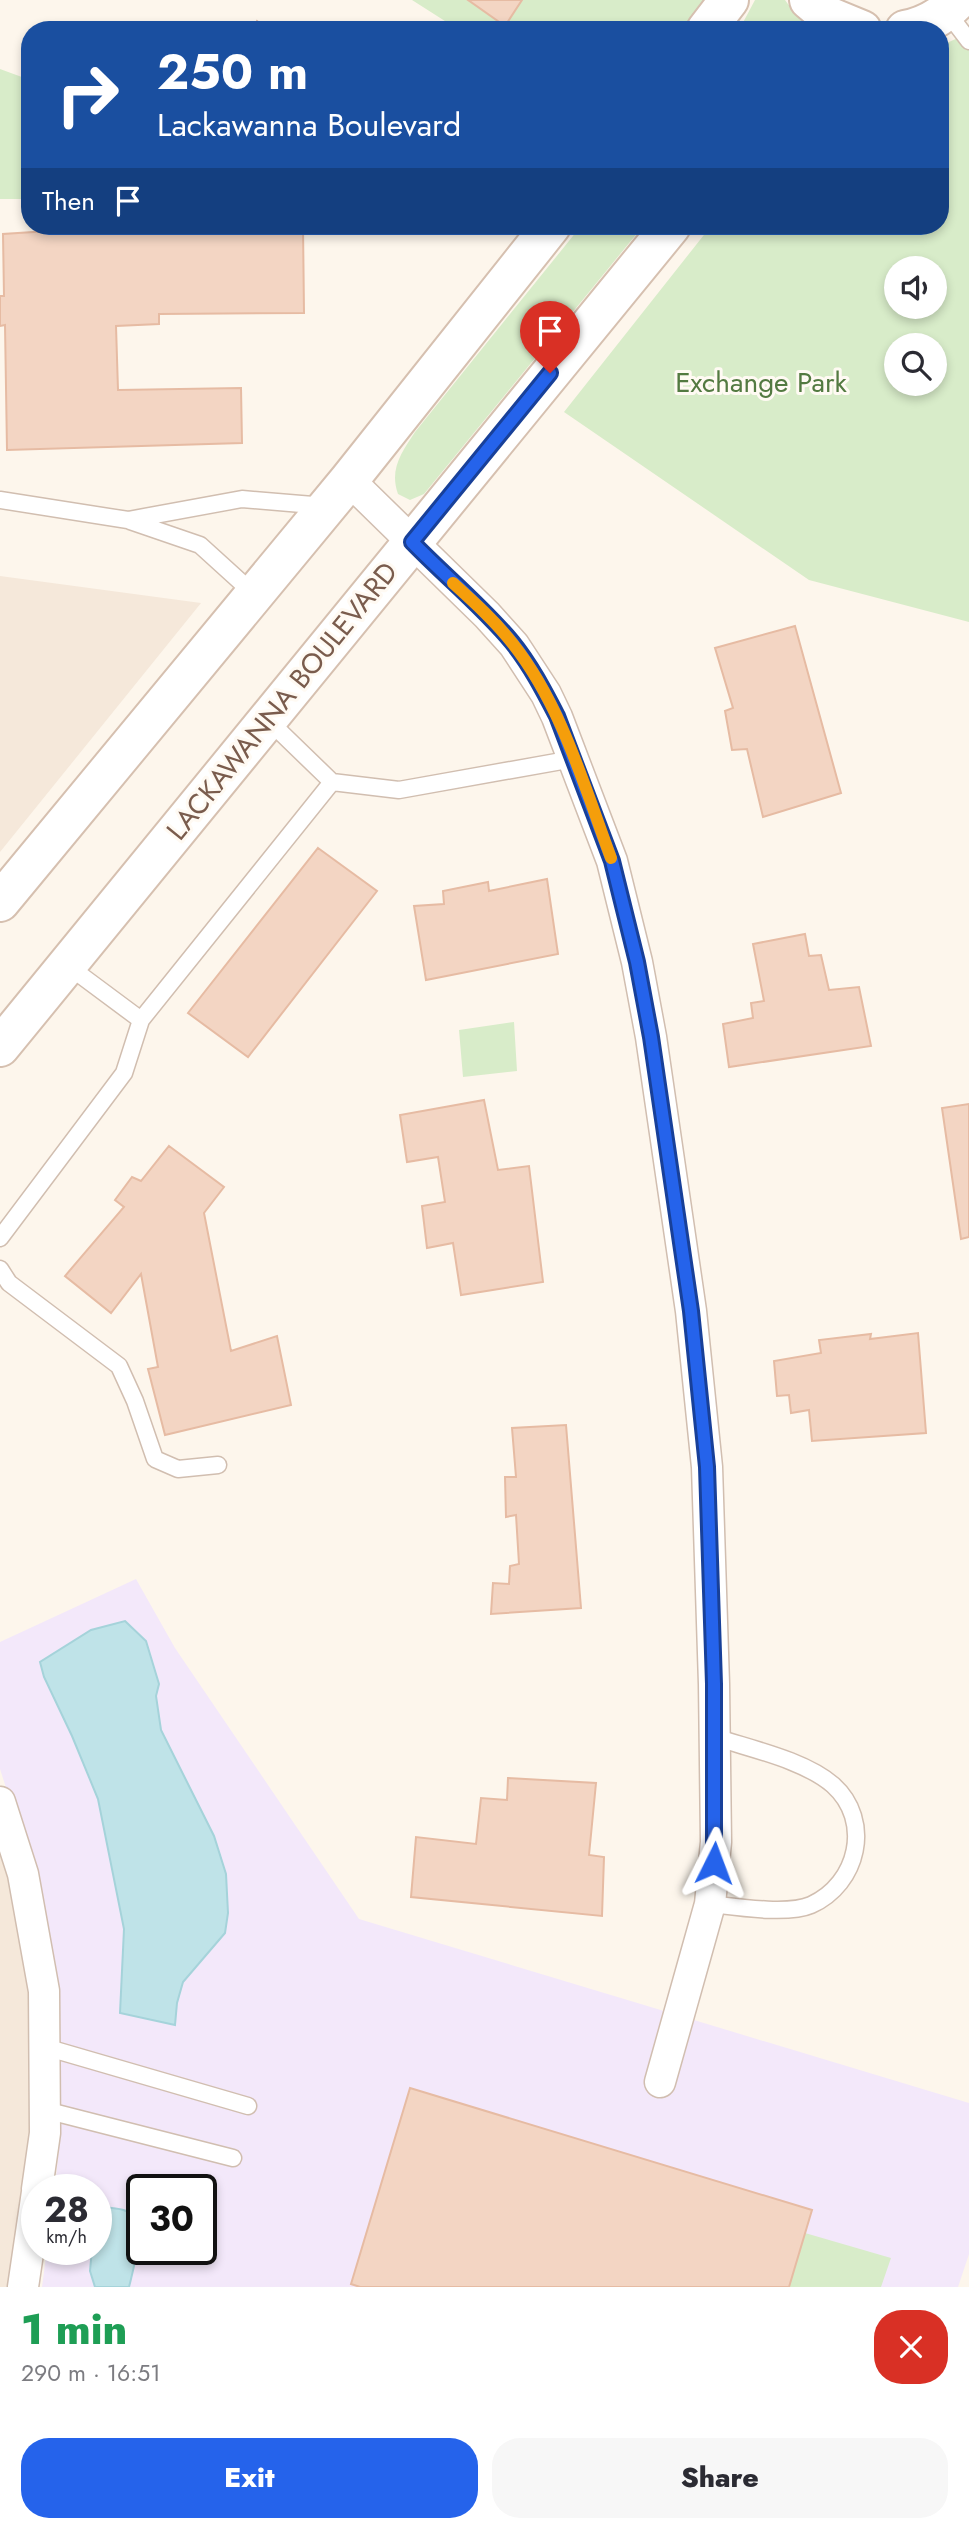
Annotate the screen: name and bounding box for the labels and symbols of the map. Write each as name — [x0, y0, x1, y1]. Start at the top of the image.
pin — [520, 301, 580, 373]
park label: Exchange Park — [675, 362, 848, 403]
street label: LACKAWANNA BOULEVARD — [157, 553, 407, 849]
position arrow — [677, 1826, 751, 1900]
speed limit sign: 30 — [126, 2174, 217, 2265]

